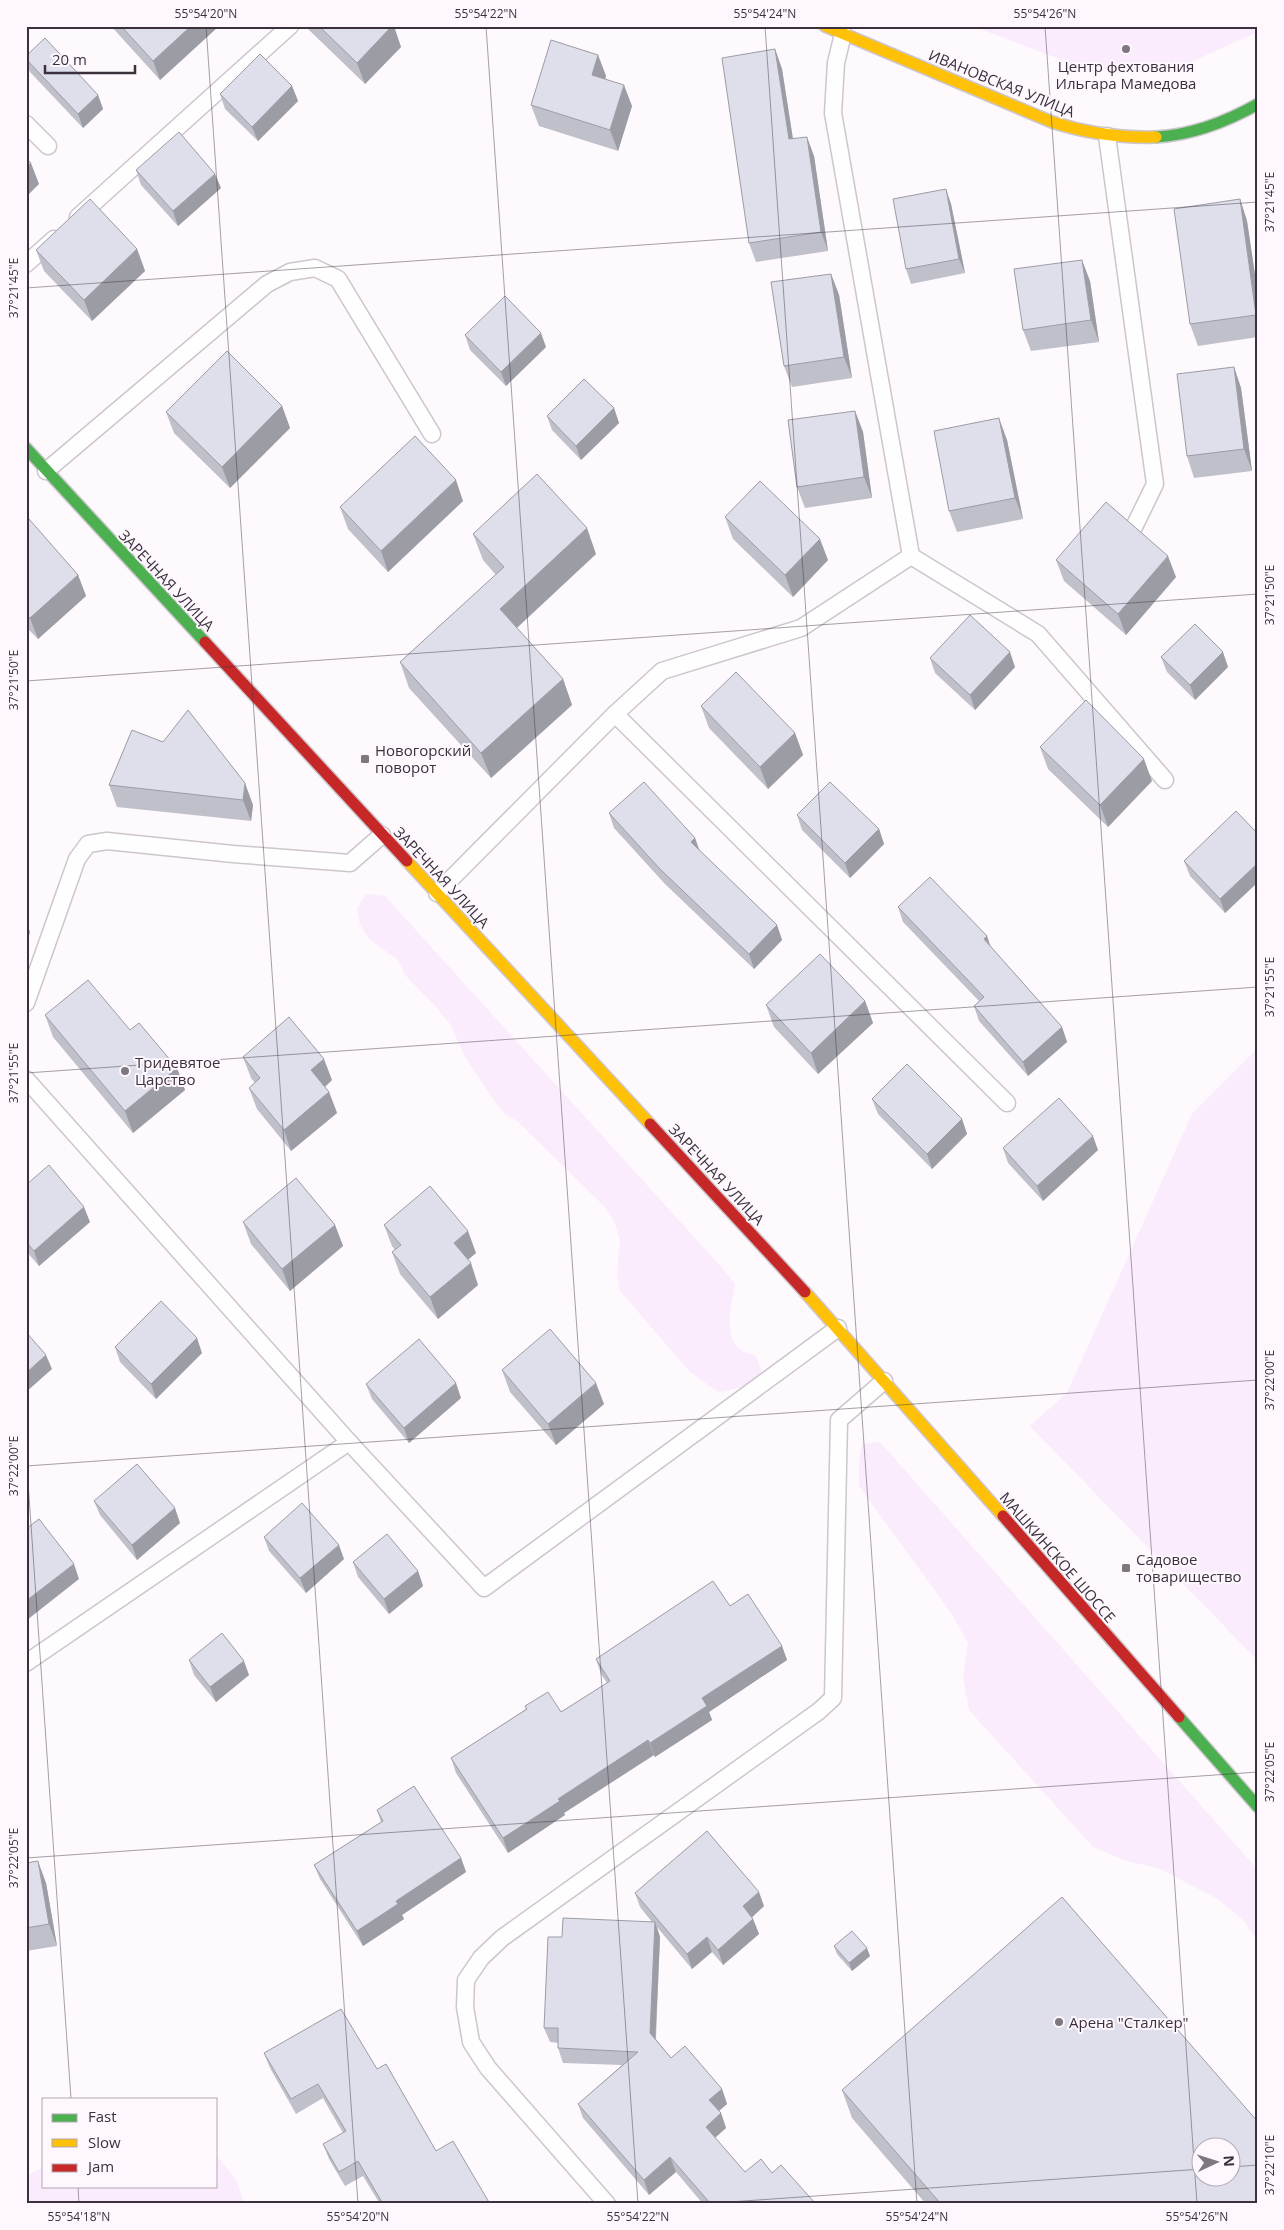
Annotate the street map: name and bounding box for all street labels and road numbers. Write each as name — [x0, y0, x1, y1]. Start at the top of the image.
street label: ИВАНОВСКАЯ УЛИЦА — [926, 44, 1079, 122]
street label: ЗАРЕЧНАЯ УЛИЦА — [115, 525, 220, 635]
street label: ЗАРЕЧНАЯ УЛИЦА — [390, 822, 495, 932]
street label: ЗАРЕЧНАЯ УЛИЦА — [665, 1119, 770, 1229]
street label: МАШКИНСКОЕ ШОССЕ — [996, 1487, 1120, 1627]

